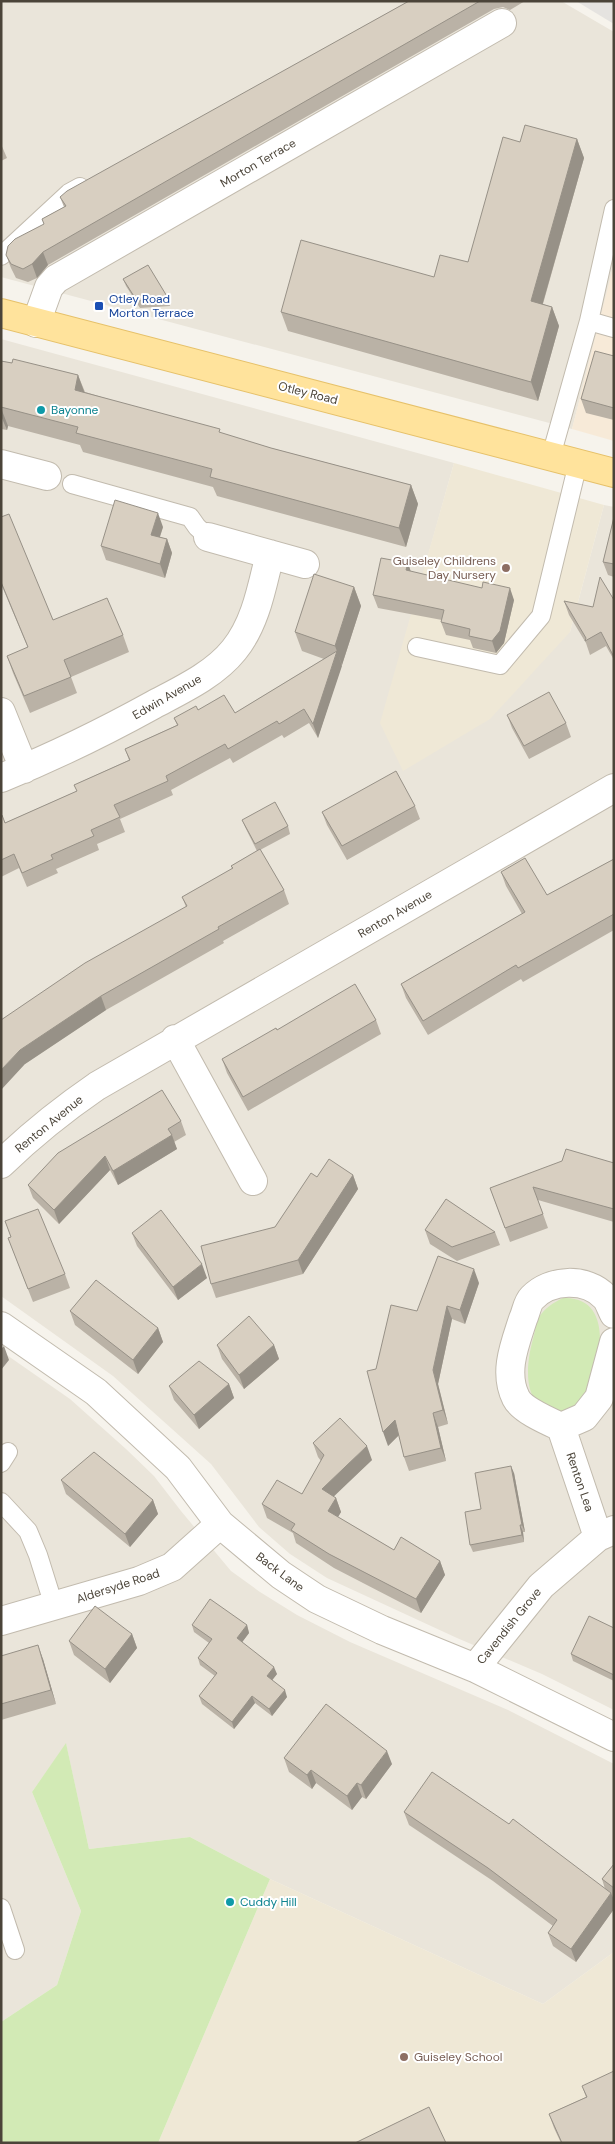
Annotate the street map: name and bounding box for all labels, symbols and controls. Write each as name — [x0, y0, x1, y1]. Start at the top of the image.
street label: Morton Terrace — [217, 135, 299, 191]
place label: Otley Road Morton Terrace — [109, 291, 194, 321]
marker: Otley Road Morton Terrace — [93, 300, 105, 312]
street label: Otley Road — [276, 378, 340, 408]
place label: Bayonne — [51, 402, 99, 418]
marker: Bayonne — [35, 404, 47, 416]
place label: Guiseley Childrens Day Nursery — [393, 553, 496, 583]
marker: Guiseley Childrens Day Nursery — [500, 562, 512, 574]
street label: Edwin Avenue — [130, 671, 205, 723]
street label: Renton Avenue — [355, 886, 435, 942]
street label: Renton Avenue — [12, 1092, 86, 1156]
street label: Renton Lea — [562, 1450, 598, 1514]
street label: Back Lane — [253, 1549, 307, 1595]
street label: Aldersyde Road — [74, 1565, 162, 1607]
street label: Cavendish Grove — [473, 1584, 545, 1668]
place label: Cuddy Hill — [240, 1894, 297, 1910]
marker: Cuddy Hill — [224, 1896, 236, 1908]
place label: Guiseley School — [414, 2049, 502, 2065]
marker: Guiseley School — [398, 2051, 410, 2063]

